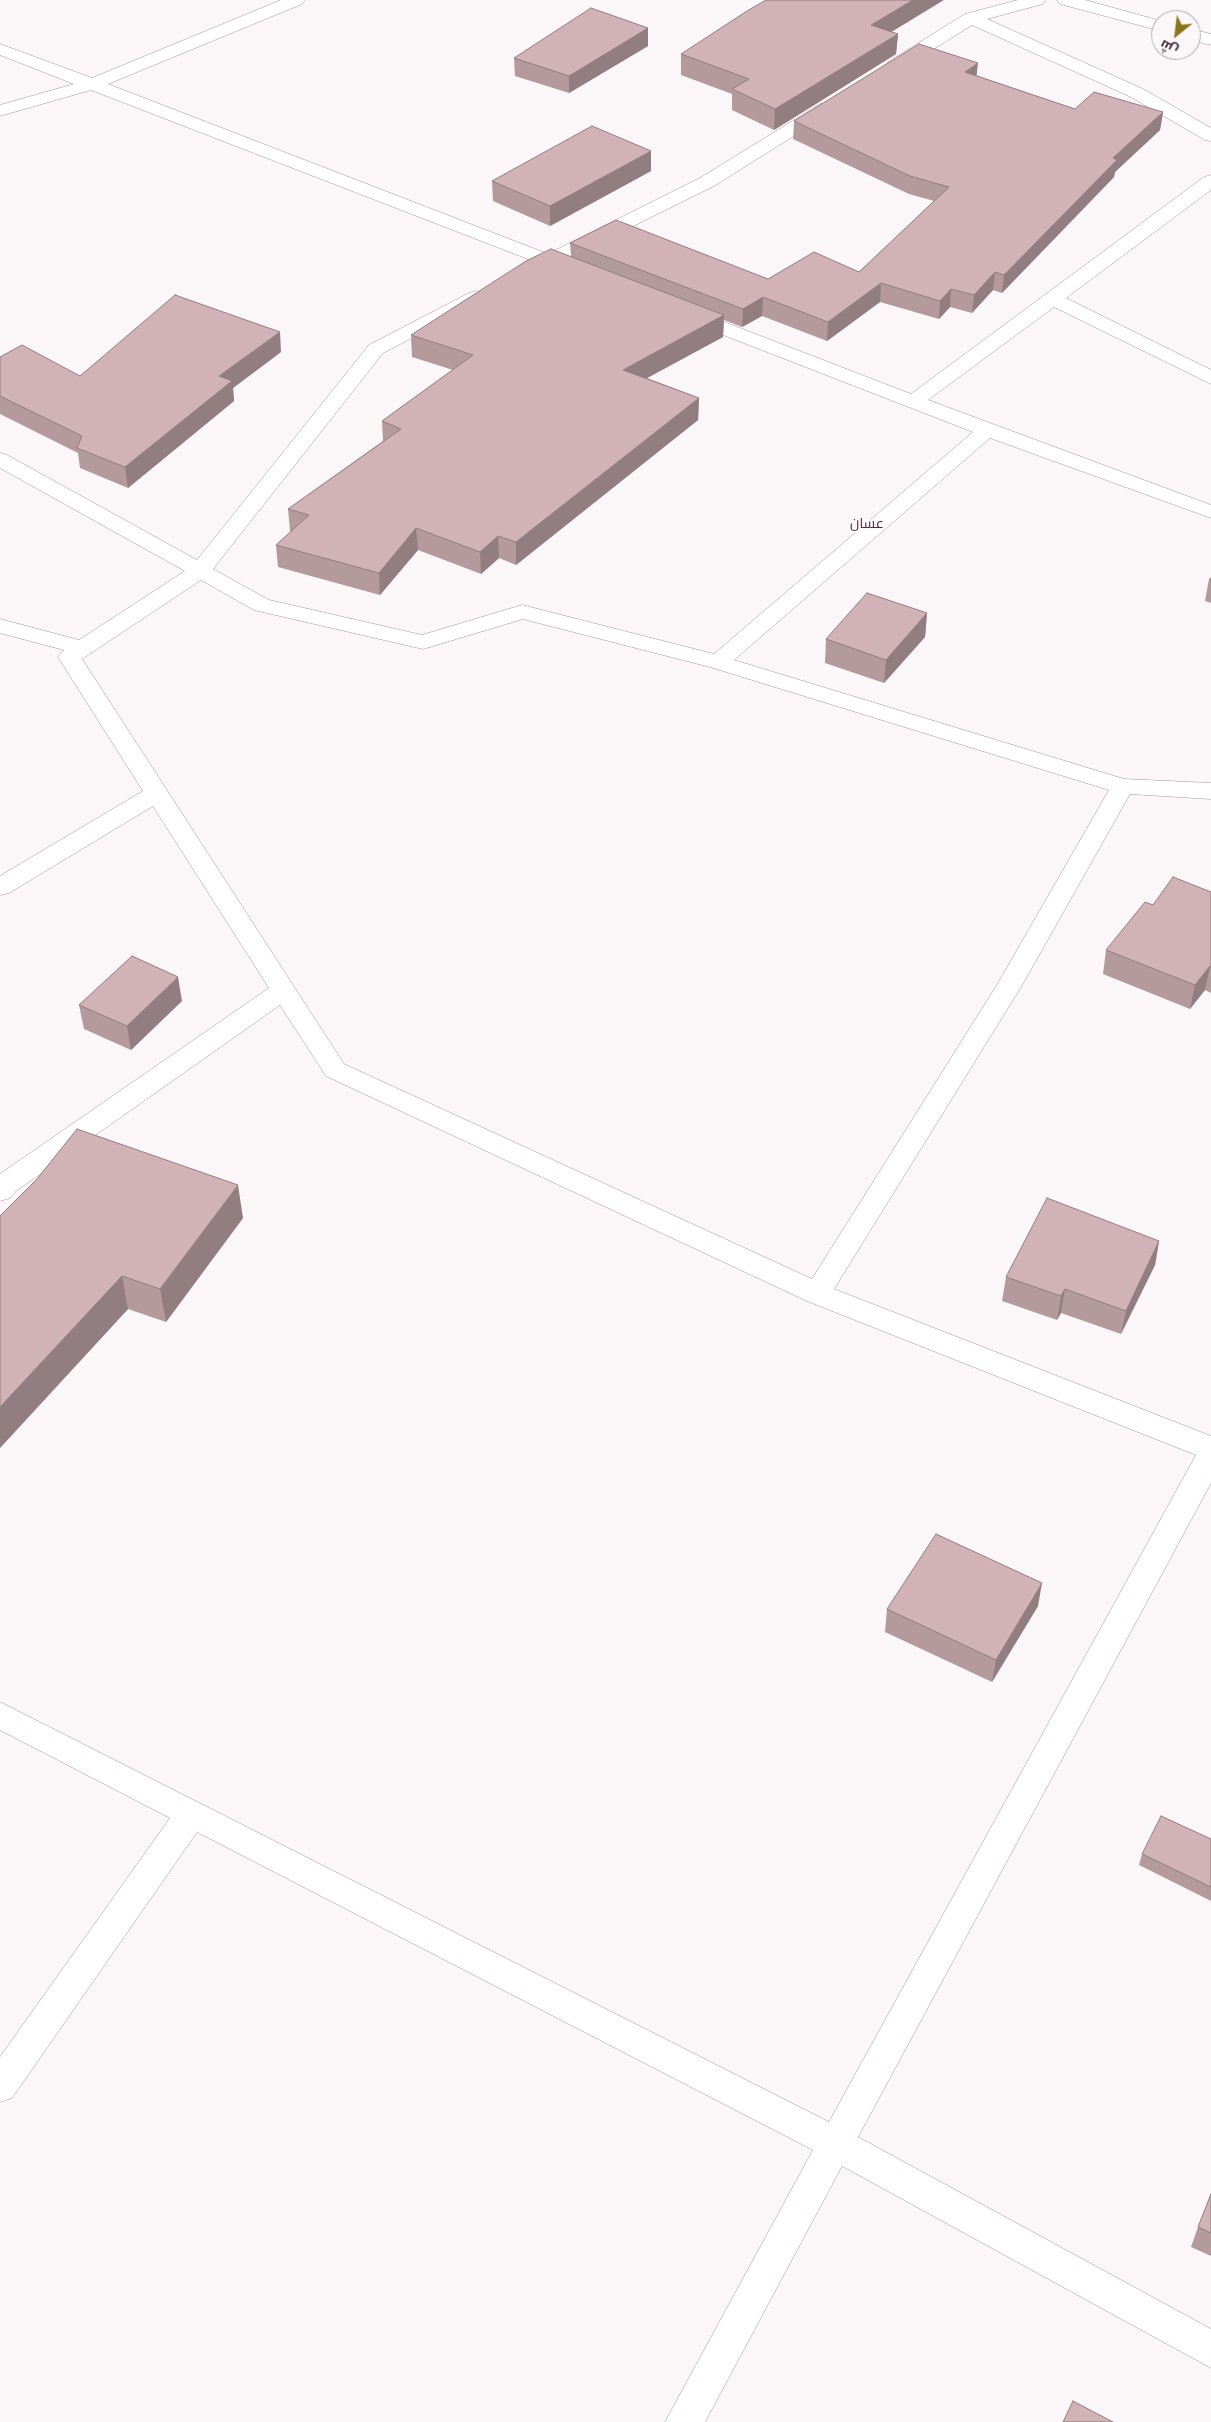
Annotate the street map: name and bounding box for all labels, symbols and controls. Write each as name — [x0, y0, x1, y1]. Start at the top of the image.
north arrow — [1151, 10, 1201, 60]
text: ش — [1157, 34, 1182, 60]
district label: عسان — [850, 517, 884, 533]

